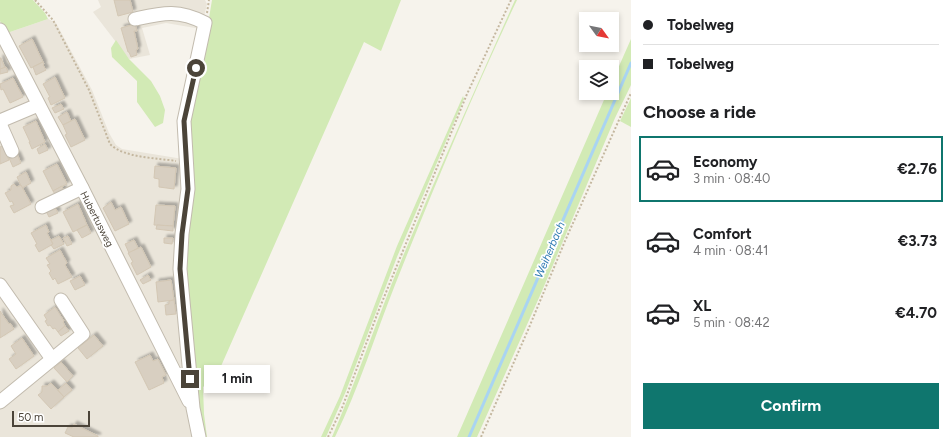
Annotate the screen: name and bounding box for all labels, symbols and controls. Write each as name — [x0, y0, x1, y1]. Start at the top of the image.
north arrow — [579, 12, 619, 52]
map controls — [579, 12, 619, 100]
text: Tobelweg — [667, 16, 734, 34]
text: Tobelweg — [667, 55, 734, 73]
route start — [187, 59, 205, 77]
button: layers — [579, 60, 619, 100]
text: Choose a ride — [643, 101, 756, 123]
icon: car — [645, 151, 681, 187]
text: Economy — [693, 153, 758, 171]
text: €2.76 — [897, 160, 937, 178]
text: 3 min · 08:40 — [693, 171, 770, 186]
street label: Hubertusweg — [77, 189, 117, 249]
water label: Weiherbach — [532, 220, 568, 280]
icon: car — [645, 223, 681, 259]
text: Comfort — [693, 225, 752, 243]
text: €3.73 — [898, 232, 937, 250]
text: 4 min · 08:41 — [693, 243, 768, 258]
icon: car — [645, 295, 681, 331]
text: XL — [693, 297, 711, 315]
text: €4.70 — [895, 304, 937, 322]
text: 5 min · 08:42 — [693, 315, 770, 330]
callout: 1 min — [204, 365, 270, 393]
route end — [181, 370, 199, 388]
text: 1 min — [222, 371, 252, 386]
button: Confirm — [643, 383, 939, 429]
scale bar — [12, 409, 90, 428]
text: 50 m — [18, 411, 43, 424]

